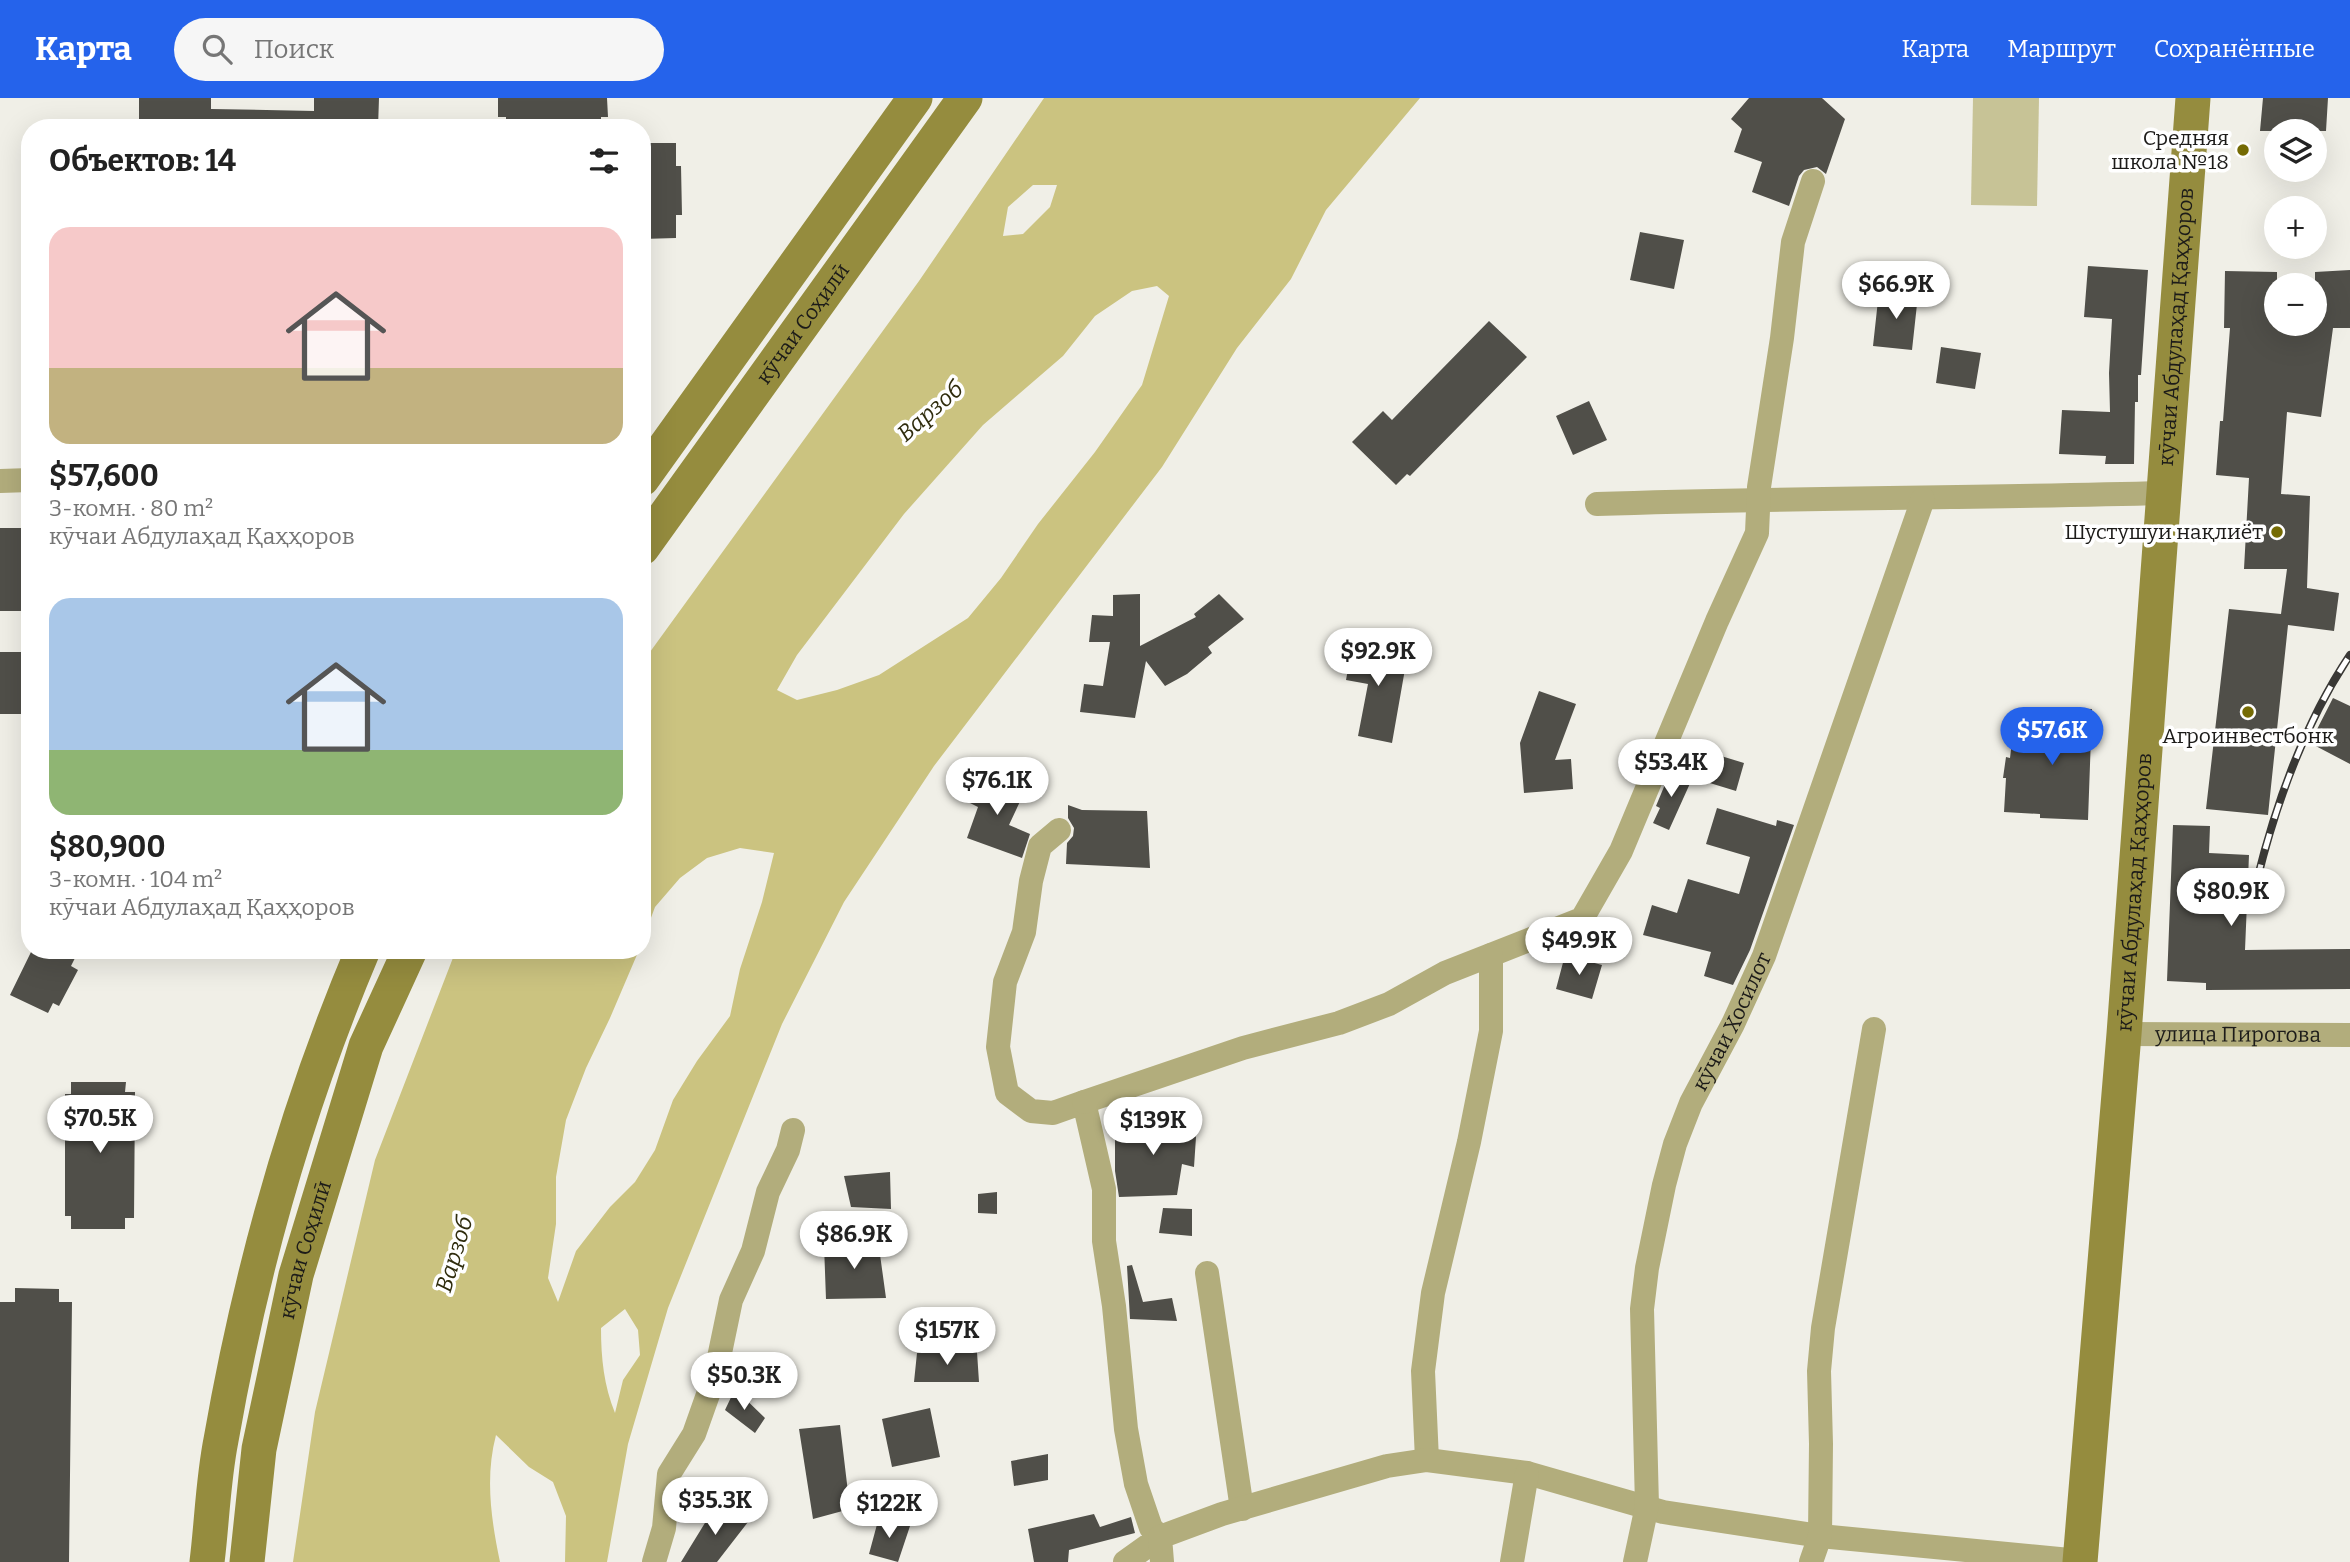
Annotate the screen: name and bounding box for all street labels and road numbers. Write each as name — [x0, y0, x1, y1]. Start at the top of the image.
street label: кӯчаи Абдулаҳад Қаҳҳоров — [2153, 187, 2199, 467]
street label: кӯчаи Соҳилӣ — [751, 258, 855, 389]
street label: кӯчаи Абдулаҳад Қаҳҳоров — [2111, 752, 2158, 1032]
street label: кӯчаи Хосилот — [1687, 948, 1777, 1095]
street label: улица Пирогова — [2154, 1021, 2322, 1048]
street label: кӯчаи Соҳилӣ — [274, 1178, 337, 1322]

